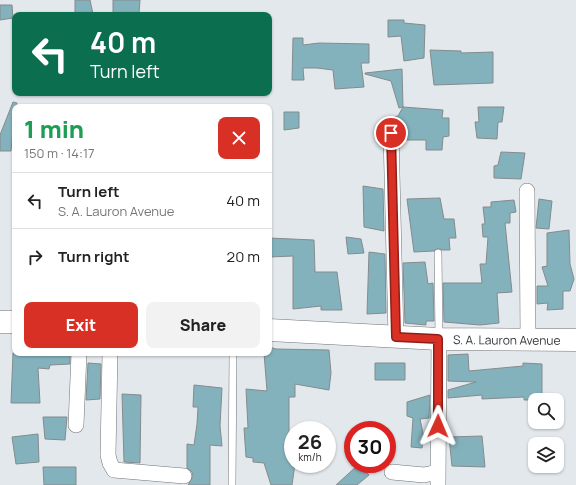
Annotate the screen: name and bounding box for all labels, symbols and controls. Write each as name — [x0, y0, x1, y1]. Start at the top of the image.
text: 40 m — [90, 23, 156, 61]
icon: left — [24, 28, 76, 80]
text: Turn left — [90, 59, 160, 83]
text: 1 min — [24, 112, 84, 145]
pin — [374, 116, 408, 150]
button: close — [218, 117, 260, 159]
icon: arrive — [380, 122, 402, 144]
text: 150 m · 14:17 — [24, 144, 95, 162]
text: Turn left — [58, 181, 120, 202]
icon: left — [24, 190, 46, 212]
text: 40 m — [226, 190, 260, 211]
text: S. A. Lauron Avenue — [58, 202, 174, 220]
icon: right — [24, 246, 46, 268]
text: Turn right — [58, 246, 129, 267]
text: 20 m — [227, 246, 260, 267]
button: Exit — [24, 302, 138, 348]
button: Share — [146, 302, 260, 348]
street label: S. A. Lauron Avenue — [453, 331, 561, 348]
map controls — [528, 393, 564, 473]
button: search — [528, 393, 564, 429]
position arrow — [417, 405, 459, 447]
speed limit sign: 30 — [344, 421, 396, 473]
text: 26 — [298, 428, 322, 455]
button: layers — [528, 437, 564, 473]
text: km/h — [298, 450, 322, 464]

